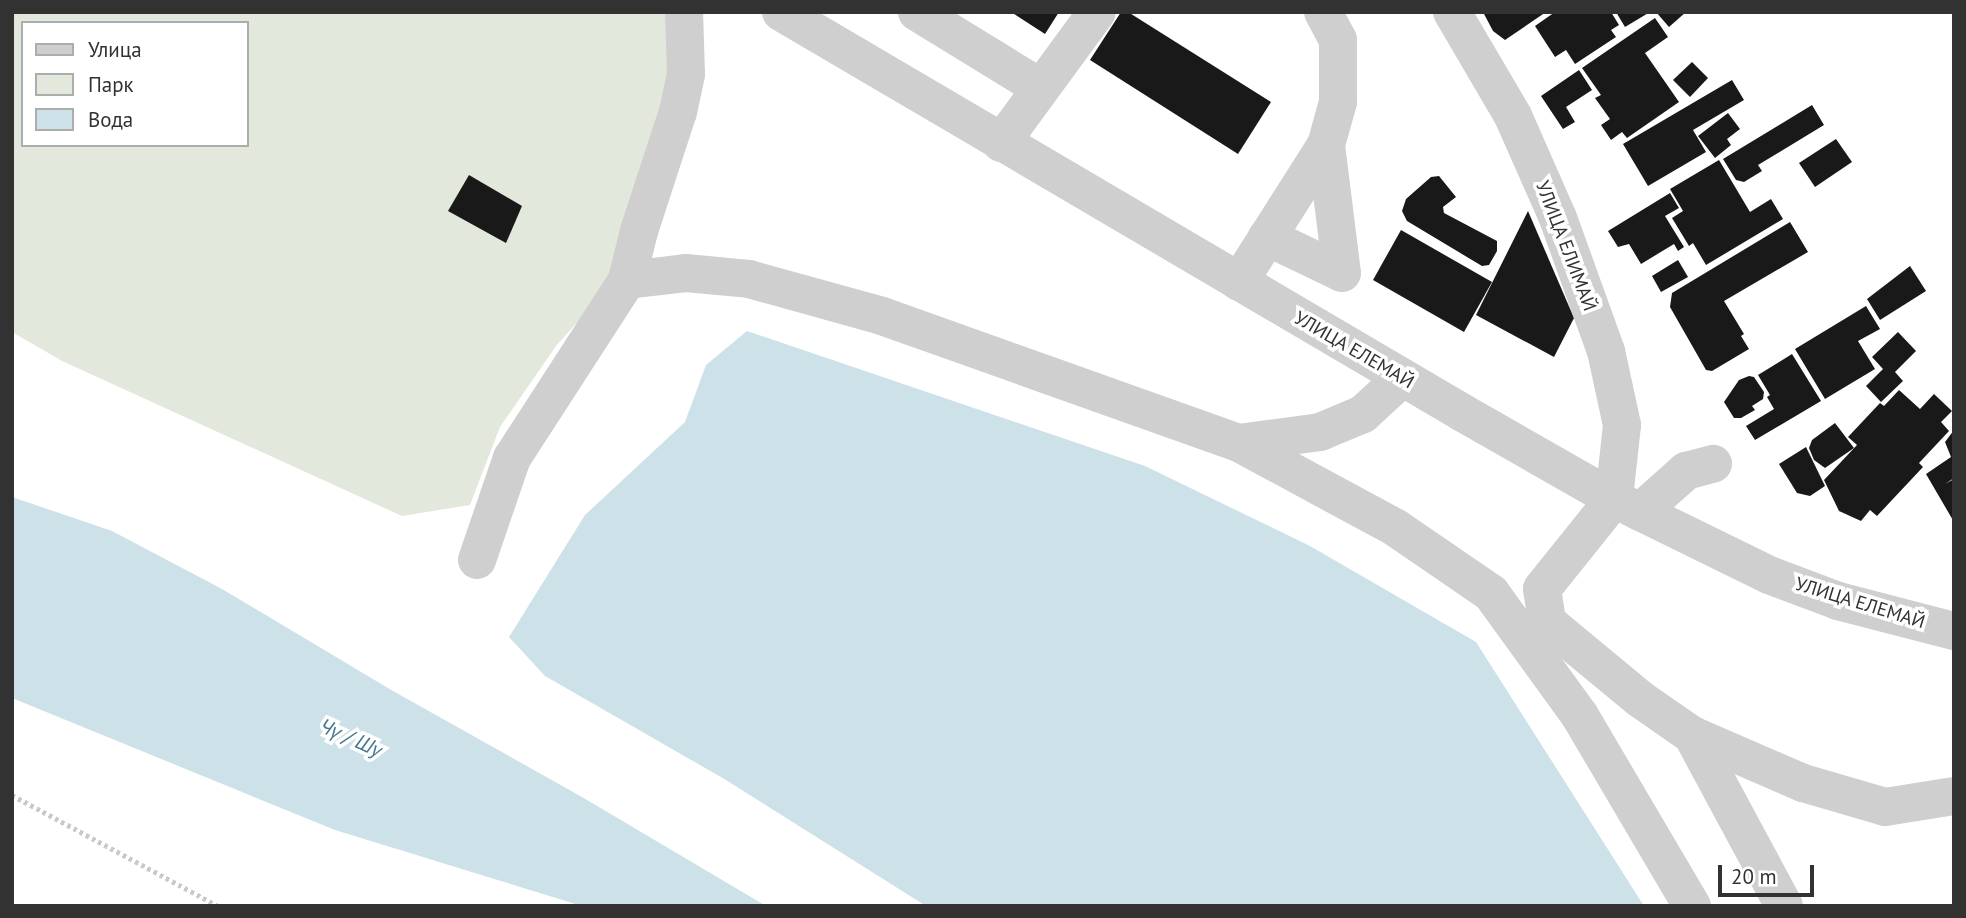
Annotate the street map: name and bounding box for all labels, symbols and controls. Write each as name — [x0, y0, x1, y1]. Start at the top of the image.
legend — [21, 21, 248, 147]
text: Улица — [88, 36, 142, 63]
text: Парк — [88, 71, 134, 98]
text: Вода — [88, 106, 133, 133]
street label: УЛИЦА ЕЛИМАЙ — [1531, 177, 1601, 315]
street label: УЛИЦА ЕЛЕМАЙ — [1290, 306, 1418, 394]
street label: УЛИЦА ЕЛЕМАЙ — [1792, 572, 1928, 634]
water label: Чү / Шу — [315, 713, 387, 763]
scale bar — [1721, 852, 1817, 896]
text: 20 m — [1731, 863, 1777, 890]

